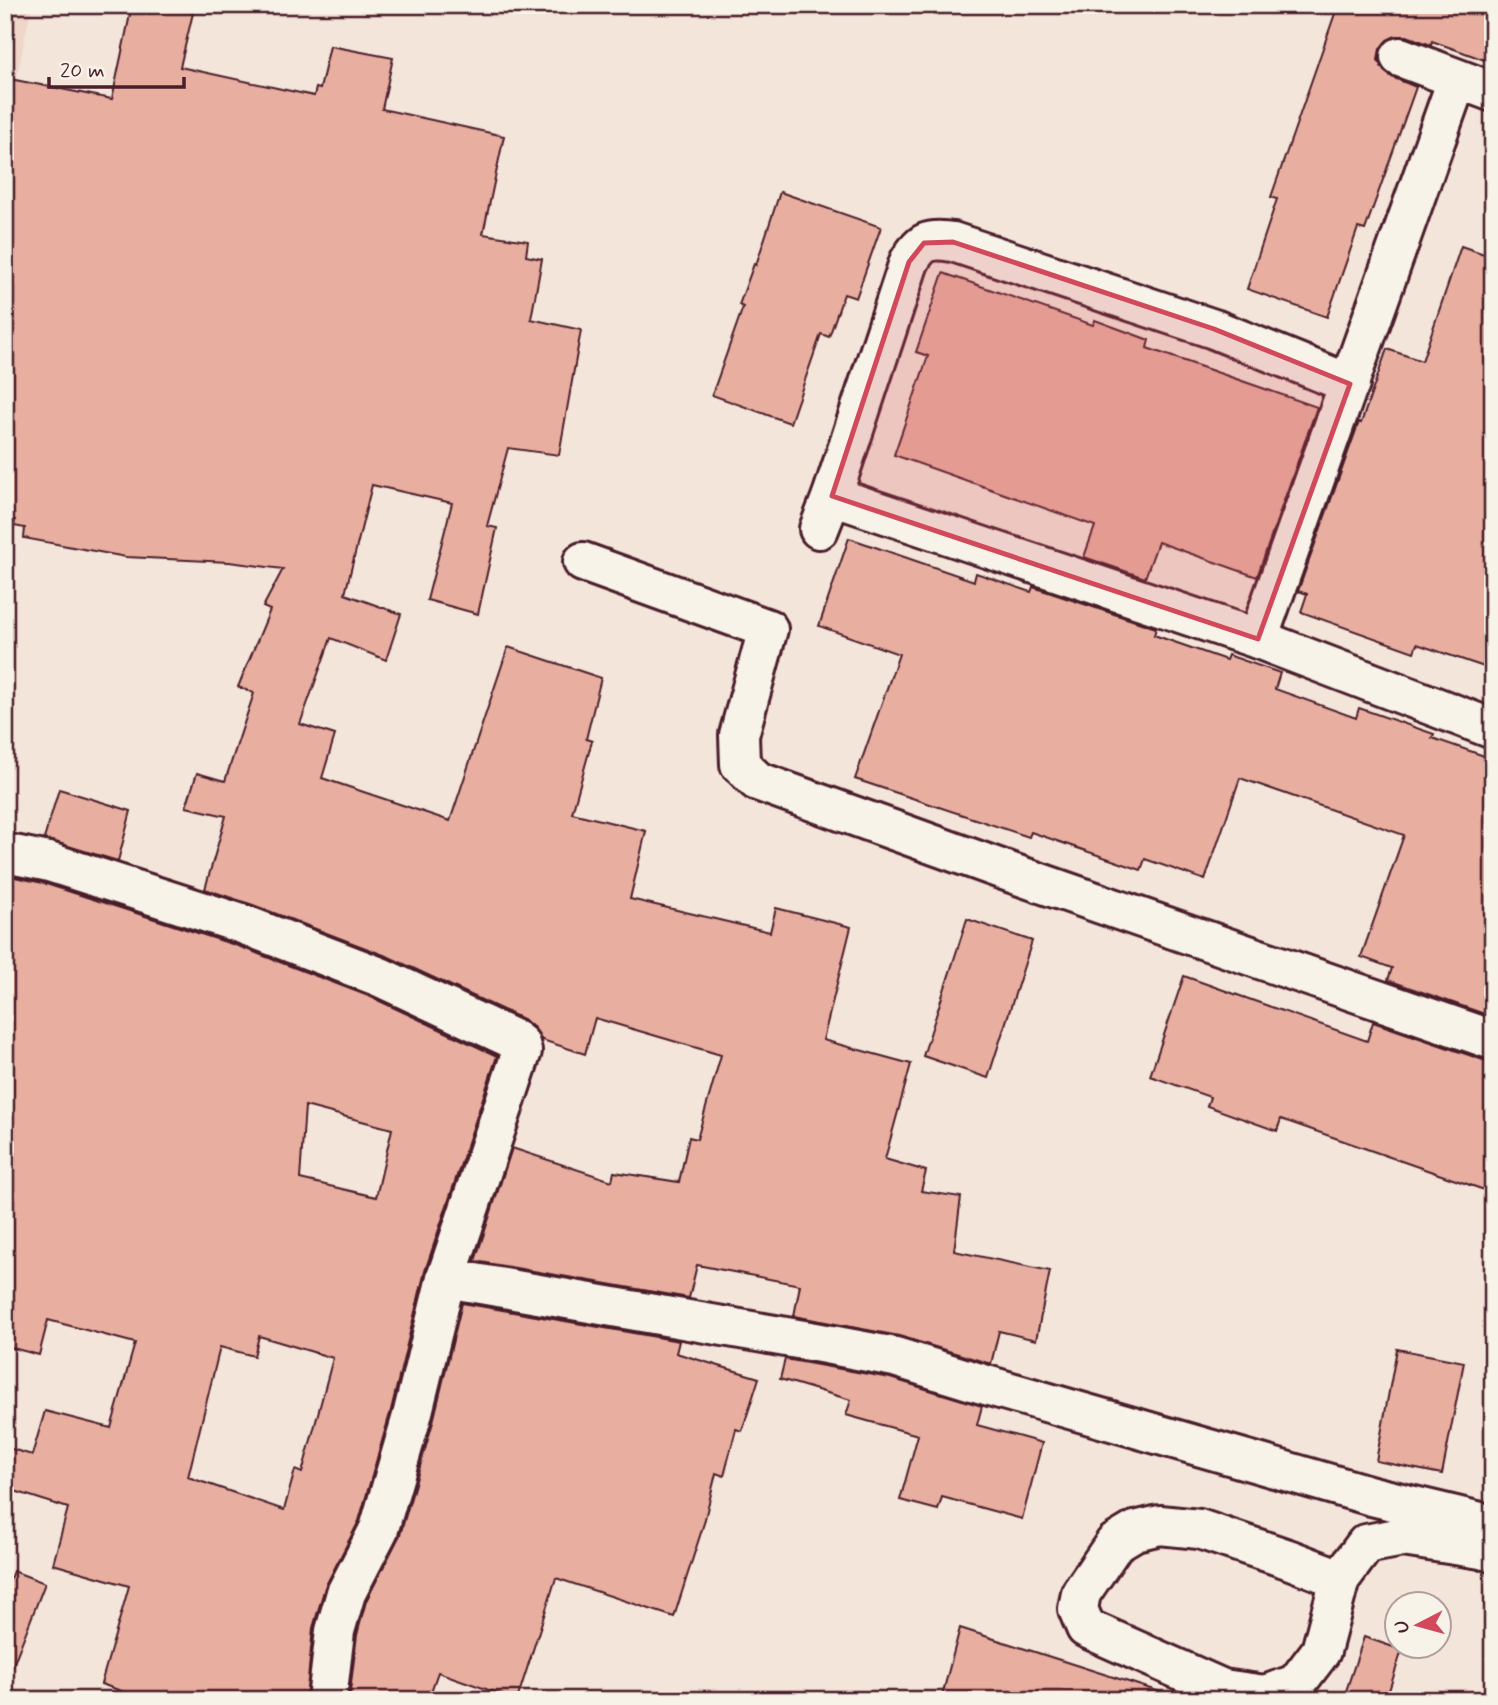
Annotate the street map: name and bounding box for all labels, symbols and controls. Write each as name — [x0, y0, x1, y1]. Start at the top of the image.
scale bar — [49, 46, 184, 90]
text: 20 m — [60, 57, 105, 85]
north arrow — [1382, 1590, 1452, 1660]
text: U — [1390, 1619, 1416, 1634]

